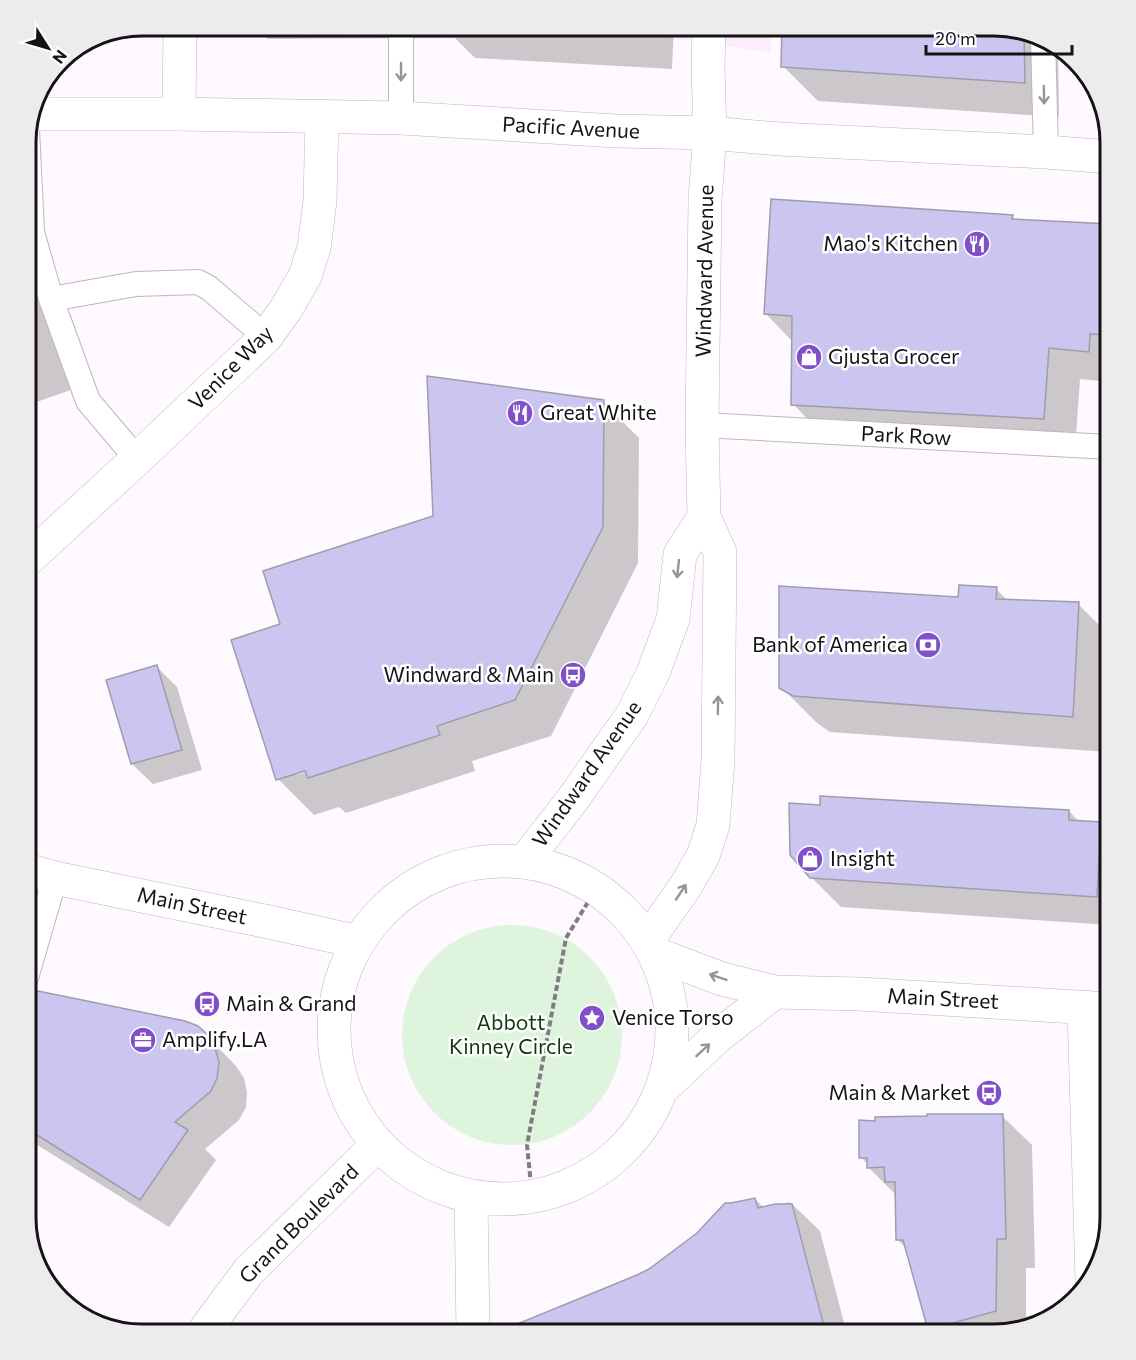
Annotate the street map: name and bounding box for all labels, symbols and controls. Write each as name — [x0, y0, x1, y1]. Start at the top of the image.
north arrow — [18, 18, 78, 78]
scale bar — [926, 18, 1072, 56]
text: 20 m — [935, 27, 976, 49]
text: N — [49, 47, 72, 68]
one-way arrow — [395, 61, 407, 81]
one-way arrow — [1038, 85, 1050, 105]
street label: Pacific Avenue — [501, 110, 641, 143]
street label: Windward Avenue — [689, 184, 718, 358]
restaurant icon: Mao's Kitchen — [962, 229, 992, 259]
place label: Mao's Kitchen — [823, 230, 958, 255]
street label: Venice Way — [183, 320, 277, 414]
shop icon: Gjusta Grocer — [794, 342, 824, 372]
place label: Gjusta Grocer — [828, 343, 959, 368]
restaurant icon: Great White — [505, 398, 535, 428]
place label: Great White — [540, 399, 657, 424]
street label: Park Row — [860, 420, 952, 449]
one-way arrow — [672, 558, 683, 578]
bank icon: Bank of America — [913, 630, 943, 660]
place label: Bank of America — [752, 631, 908, 656]
bus stop icon: Windward & Main — [558, 660, 588, 690]
place label: Windward & Main — [384, 661, 554, 686]
street label: Windward Avenue — [526, 695, 646, 851]
one-way arrow — [712, 695, 724, 715]
shop icon: Insight — [795, 844, 825, 874]
place label: Insight — [830, 845, 895, 870]
street label: Main Street — [135, 881, 250, 928]
one-way arrow — [675, 884, 687, 901]
one-way arrow — [709, 971, 728, 982]
street label: Main Street — [887, 982, 999, 1013]
bus stop icon: Main & Grand — [192, 989, 222, 1019]
place label: Main & Grand — [226, 990, 356, 1015]
place icon: Venice Torso — [577, 1003, 607, 1033]
place label: Venice Torso — [612, 1004, 733, 1029]
park label: Abbott Kinney Circle — [449, 1009, 573, 1058]
office icon: Amplify.LA — [128, 1025, 158, 1055]
place label: Amplify.LA — [162, 1026, 268, 1051]
one-way arrow — [696, 1043, 711, 1057]
bus stop icon: Main & Market — [974, 1078, 1004, 1108]
place label: Main & Market — [829, 1079, 970, 1104]
street label: Grand Boulevard — [233, 1158, 363, 1288]

